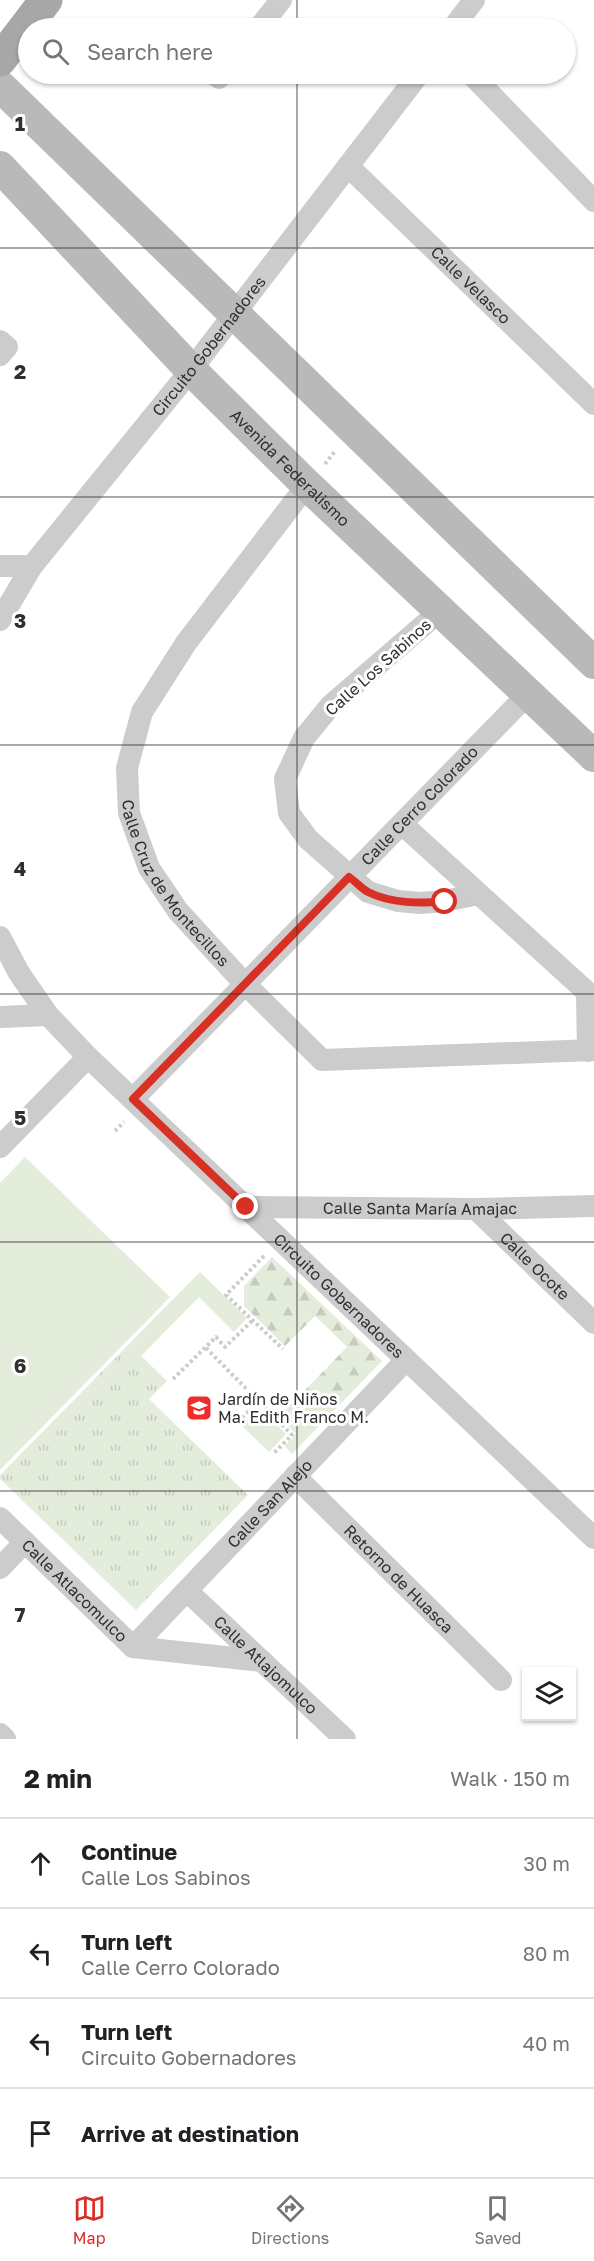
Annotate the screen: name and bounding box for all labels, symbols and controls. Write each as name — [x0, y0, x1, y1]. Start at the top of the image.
search box — [18, 18, 576, 84]
icon: search — [39, 35, 72, 68]
text: Search here — [87, 38, 213, 65]
text: 1 — [15, 111, 25, 135]
street label: Calle Velasco — [427, 242, 515, 328]
street label: Circuito Gobernadores — [148, 272, 270, 420]
text: 2 — [14, 359, 26, 383]
street label: Avenida Federalismo — [226, 405, 354, 530]
text: 3 — [14, 608, 26, 632]
street label: Calle Los Sabinos — [321, 614, 435, 720]
street label: Calle Cerro Colorado — [357, 742, 482, 869]
street label: Calle Cruz de Montecillos — [118, 799, 234, 970]
text: 4 — [14, 856, 26, 880]
route start — [431, 888, 457, 914]
text: 5 — [14, 1105, 26, 1129]
route end — [232, 1193, 258, 1219]
street label: Calle Santa María Amajac — [323, 1198, 518, 1219]
street label: Calle Ocote — [496, 1228, 574, 1304]
street label: Circuito Gobernadores — [270, 1229, 408, 1362]
text: 6 — [14, 1353, 26, 1377]
place label: Jardín de Niños Ma. Edith Franco M. — [218, 1389, 369, 1427]
school or university icon: Jardín de Niños Ma. Edith Franco M. — [184, 1393, 214, 1423]
street label: Calle San Alejo — [223, 1455, 316, 1552]
street label: Retorno de Huasca — [340, 1520, 458, 1637]
street label: Calle Atlacomulco — [18, 1535, 132, 1646]
text: 7 — [15, 1602, 26, 1626]
street label: Calle Atlajomulco — [210, 1611, 322, 1718]
map controls — [522, 1667, 576, 1721]
button: layers — [522, 1667, 576, 1721]
text: 2 min — [24, 1763, 92, 1794]
text: Walk · 150 m — [450, 1766, 570, 1790]
text: Continue — [81, 1838, 177, 1865]
icon: ahead — [24, 1847, 57, 1880]
text: 30 m — [523, 1851, 570, 1875]
text: Calle Los Sabinos — [81, 1865, 251, 1889]
text: Turn left — [81, 1928, 172, 1955]
icon: left — [24, 1937, 57, 1970]
text: 80 m — [523, 1941, 570, 1965]
text: Calle Cerro Colorado — [81, 1955, 280, 1979]
text: Turn left — [81, 2018, 172, 2045]
icon: left — [24, 2027, 57, 2060]
text: 40 m — [523, 2031, 570, 2055]
text: Circuito Gobernadores — [81, 2045, 296, 2069]
icon: arrive — [24, 2117, 57, 2150]
text: Arrive at destination — [81, 2120, 299, 2147]
tab: Map — [73, 2192, 106, 2248]
tab: Directions — [251, 2192, 329, 2248]
tab: Saved — [475, 2192, 521, 2248]

